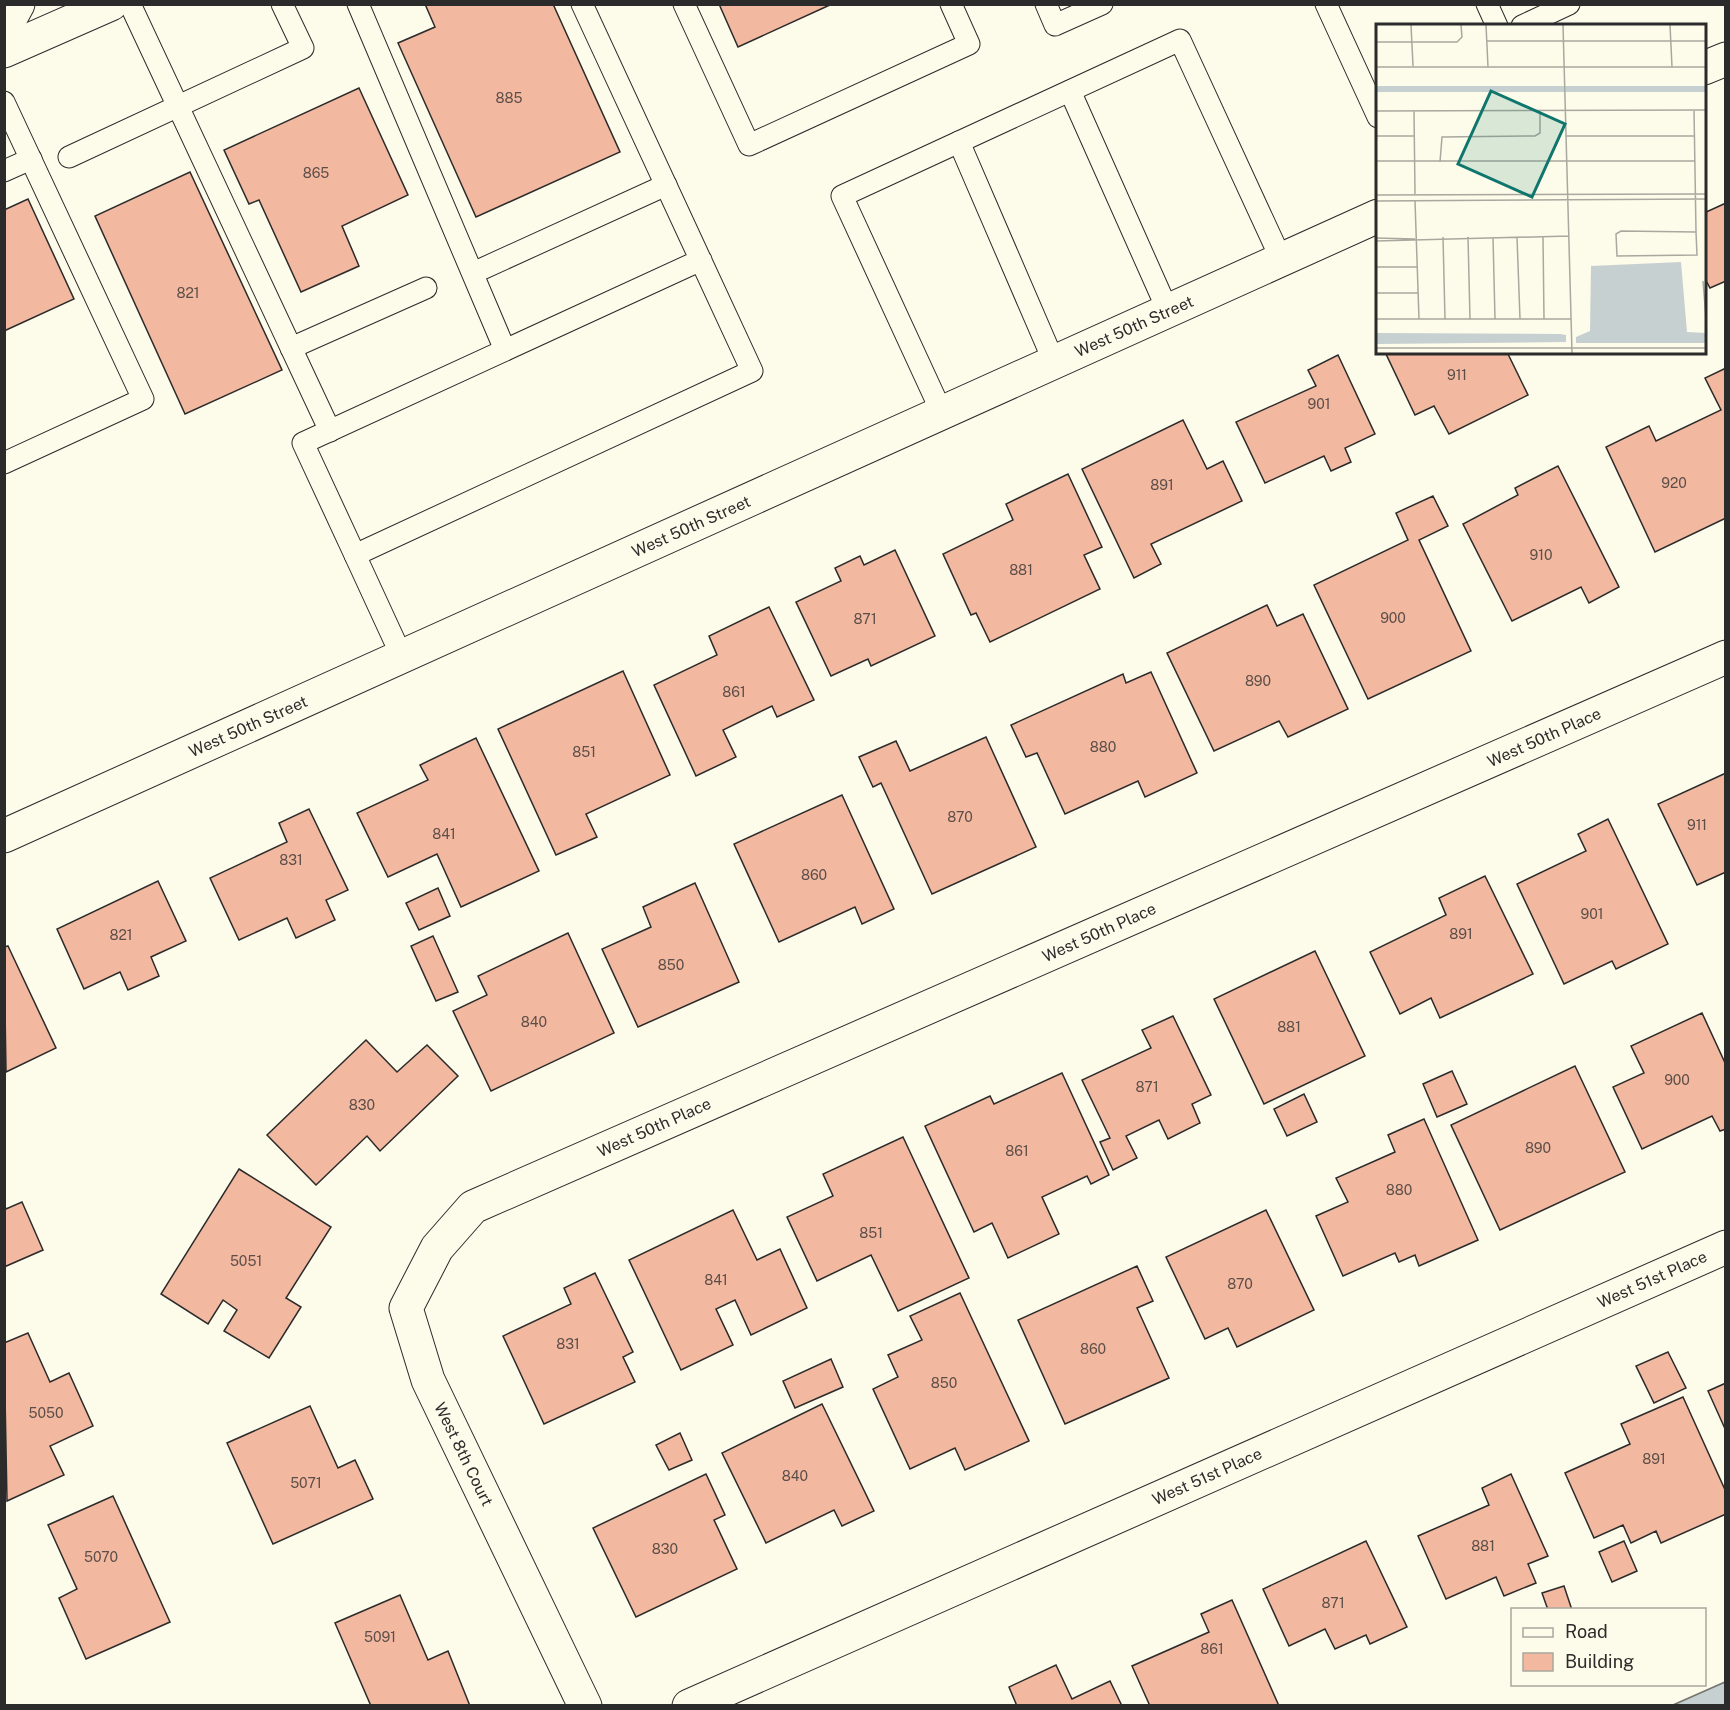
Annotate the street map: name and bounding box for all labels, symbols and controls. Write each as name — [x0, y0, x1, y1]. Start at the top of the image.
inset map — [1376, 24, 1706, 354]
house number: 885 — [495, 90, 523, 106]
house number: 865 — [303, 165, 329, 181]
house number: 821 — [176, 285, 200, 301]
street label: West 50th Street — [1072, 292, 1196, 361]
house number: 911 — [1447, 367, 1467, 383]
house number: 901 — [1308, 396, 1330, 412]
house number: 920 — [1661, 475, 1687, 491]
house number: 891 — [1150, 477, 1174, 493]
street label: West 50th Street — [629, 492, 753, 561]
house number: 910 — [1529, 547, 1553, 563]
house number: 881 — [1009, 562, 1033, 578]
house number: 900 — [1380, 610, 1406, 626]
house number: 871 — [853, 611, 877, 627]
house number: 890 — [1245, 673, 1271, 689]
house number: 861 — [722, 684, 746, 700]
street label: West 50th Street — [186, 692, 310, 761]
street label: West 50th Place — [1484, 704, 1604, 771]
house number: 880 — [1090, 739, 1116, 755]
house number: 851 — [572, 744, 596, 760]
house number: 870 — [947, 809, 973, 825]
house number: 911 — [1687, 817, 1707, 833]
house number: 841 — [432, 826, 456, 842]
house number: 831 — [279, 852, 303, 868]
house number: 860 — [801, 867, 827, 883]
street label: West 50th Place — [1039, 899, 1159, 966]
house number: 901 — [1581, 906, 1603, 922]
house number: 891 — [1449, 926, 1473, 942]
house number: 821 — [109, 927, 133, 943]
house number: 850 — [658, 957, 684, 973]
house number: 840 — [521, 1014, 547, 1030]
house number: 881 — [1277, 1019, 1301, 1035]
house number: 900 — [1664, 1072, 1690, 1088]
house number: 871 — [1135, 1079, 1159, 1095]
street label: West 50th Place — [594, 1094, 714, 1161]
house number: 830 — [349, 1097, 375, 1113]
house number: 890 — [1525, 1140, 1551, 1156]
house number: 861 — [1005, 1143, 1029, 1159]
house number: 880 — [1386, 1182, 1412, 1198]
house number: 851 — [859, 1225, 883, 1241]
street label: West 51st Place — [1594, 1247, 1710, 1312]
house number: 5051 — [230, 1253, 262, 1269]
house number: 841 — [704, 1272, 728, 1288]
house number: 870 — [1227, 1276, 1253, 1292]
house number: 831 — [556, 1336, 580, 1352]
house number: 860 — [1080, 1341, 1106, 1357]
house number: 850 — [931, 1375, 957, 1391]
street label: West 8th Court — [430, 1399, 497, 1509]
house number: 5050 — [28, 1405, 64, 1421]
street label: West 51st Place — [1149, 1444, 1265, 1509]
house number: 891 — [1642, 1451, 1666, 1467]
house number: 840 — [782, 1468, 808, 1484]
house number: 5071 — [290, 1475, 322, 1491]
house number: 881 — [1471, 1538, 1495, 1554]
house number: 830 — [652, 1541, 678, 1557]
house number: 5070 — [84, 1549, 118, 1565]
house number: 871 — [1321, 1595, 1345, 1611]
legend — [1511, 1608, 1706, 1686]
text: Road — [1565, 1621, 1608, 1642]
house number: 5091 — [364, 1629, 396, 1645]
house number: 861 — [1200, 1641, 1224, 1657]
text: Building — [1565, 1651, 1634, 1672]

